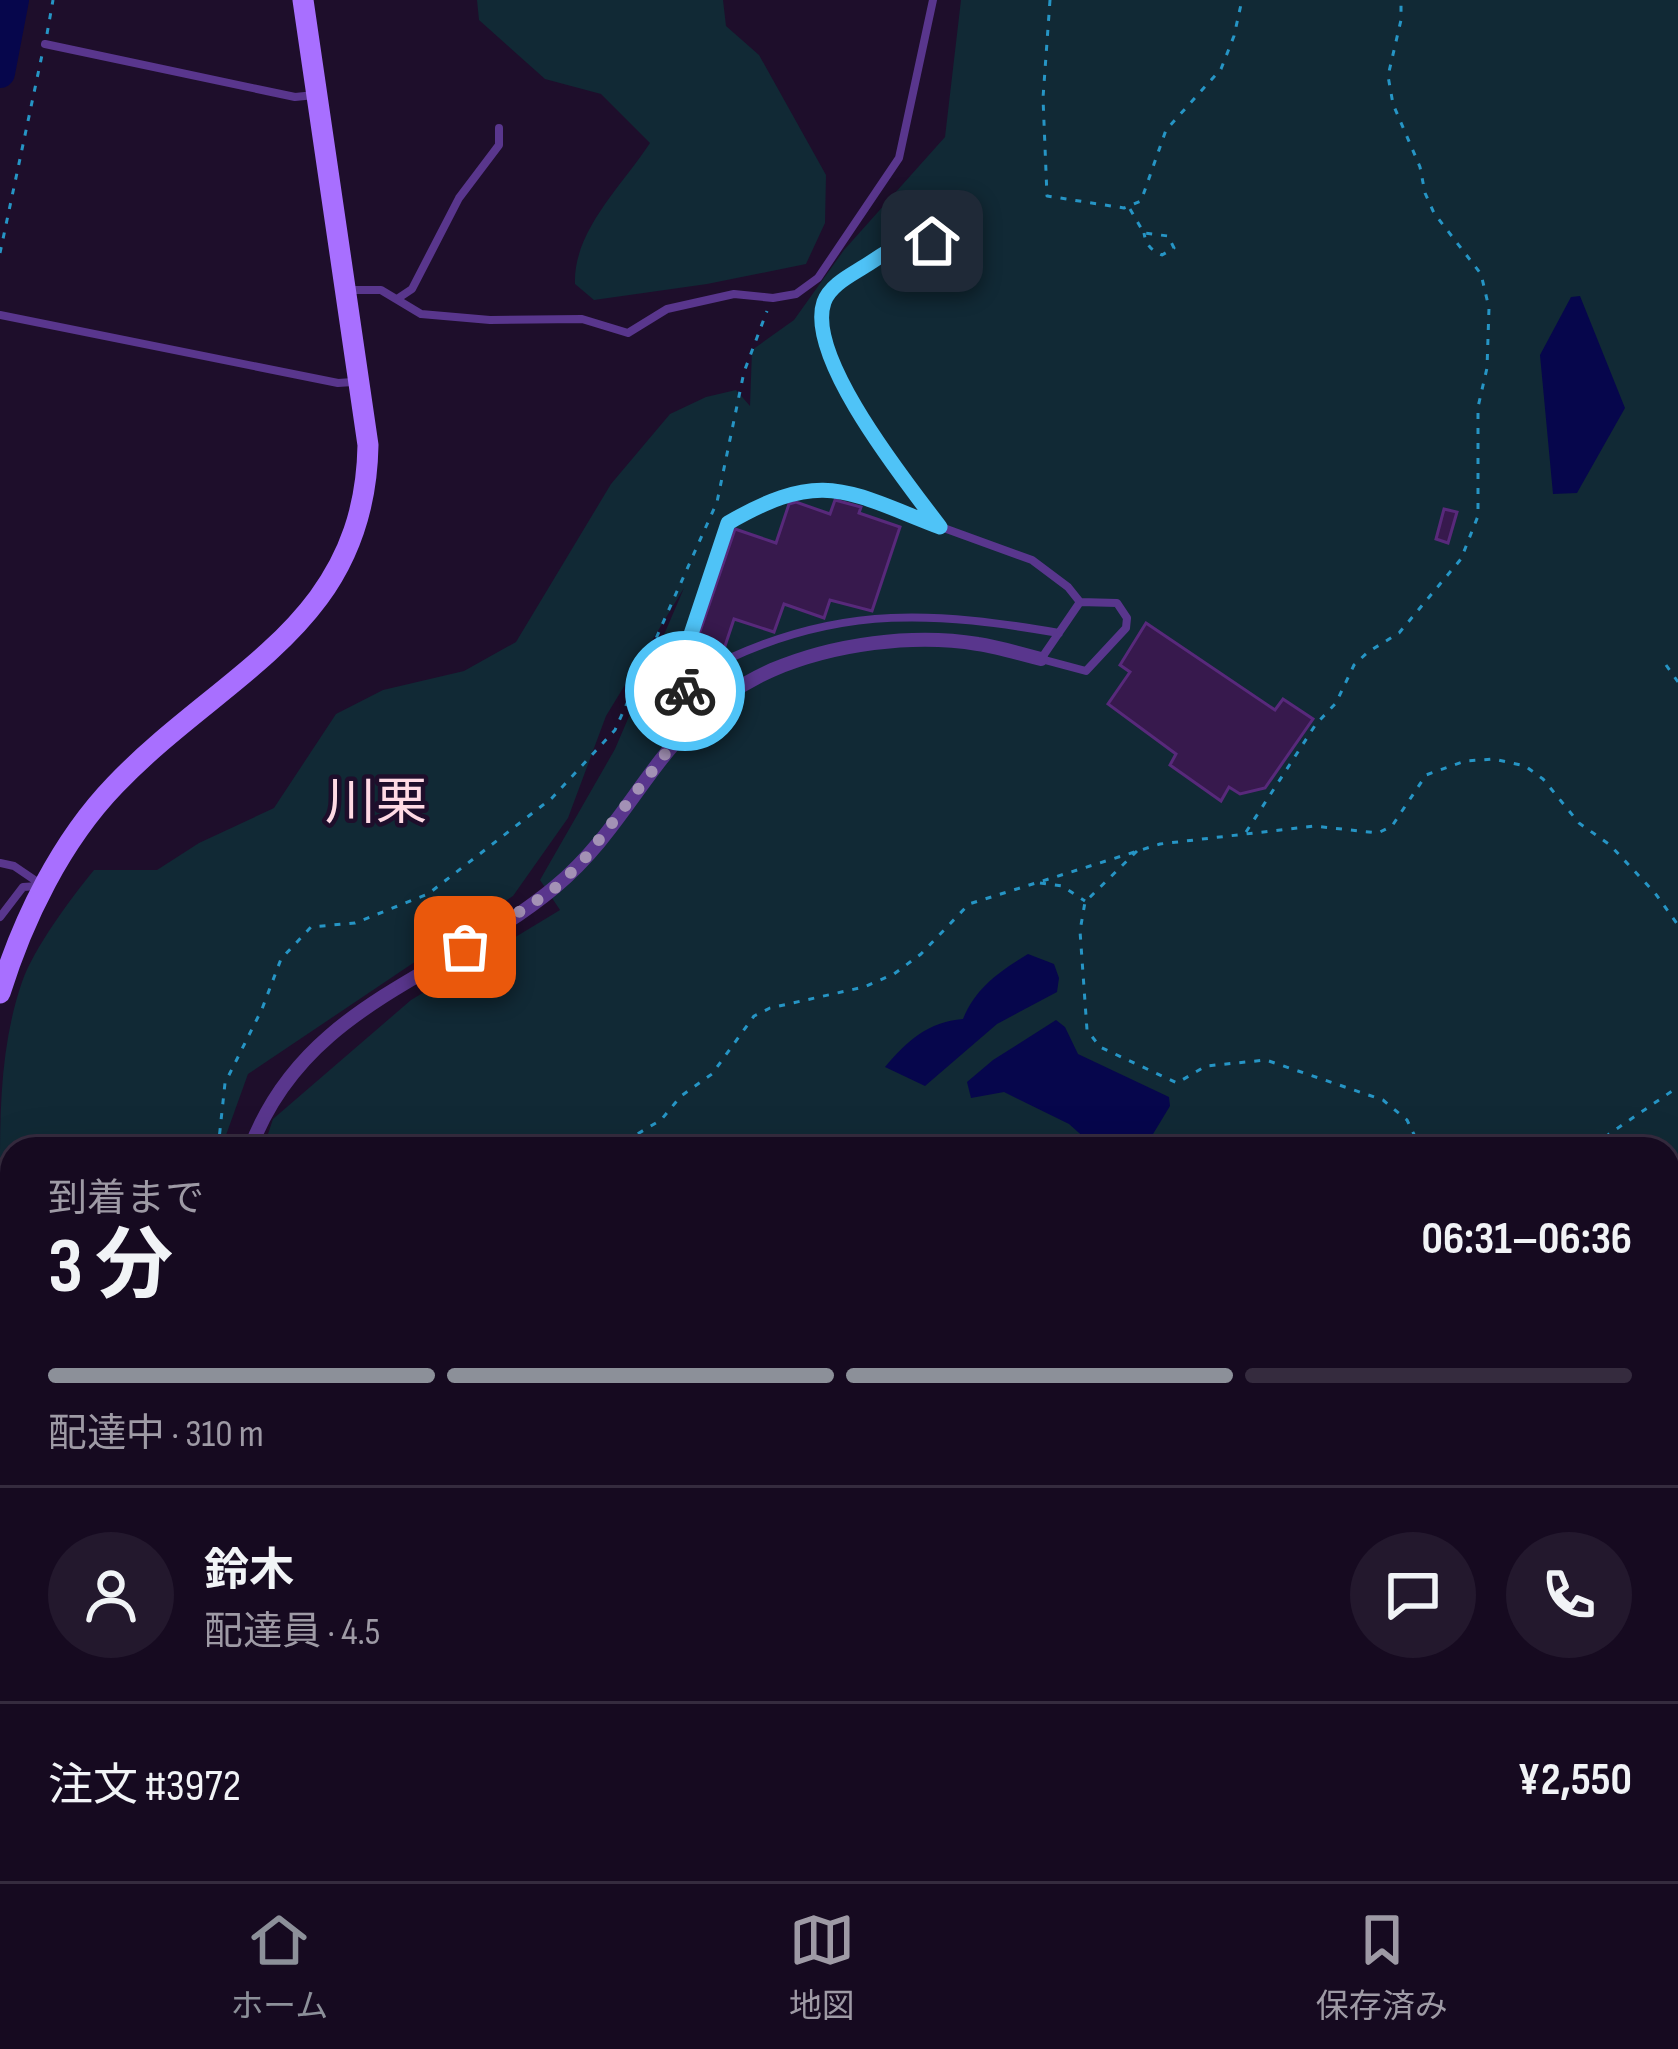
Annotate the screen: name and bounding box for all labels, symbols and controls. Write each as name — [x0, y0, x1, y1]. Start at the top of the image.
pin — [881, 190, 983, 292]
icon: home — [899, 208, 965, 274]
courier — [625, 631, 745, 751]
icon: bike — [652, 658, 718, 724]
district label: 川栗 — [325, 773, 427, 834]
pin — [414, 896, 516, 998]
icon: bag — [432, 914, 498, 980]
text: 到着まで — [48, 1176, 204, 1223]
text: 06:31–06:36 — [1421, 1212, 1632, 1267]
text: 3 分 — [48, 1221, 173, 1314]
text: 配達中 · 310 m — [48, 1411, 264, 1458]
button: person — [48, 1532, 174, 1658]
button: chat — [1350, 1532, 1476, 1658]
button: phone — [1506, 1532, 1632, 1658]
text: 鈴木 — [204, 1544, 294, 1599]
text: 配達員 · 4.5 — [204, 1609, 380, 1656]
text: ¥2,550 — [1518, 1753, 1632, 1808]
text: 注文 #3972 — [48, 1759, 241, 1814]
tab: ホーム — [230, 1907, 328, 2027]
tab: 地図 — [789, 1907, 855, 2027]
tab: 保存済み — [1316, 1907, 1448, 2027]

